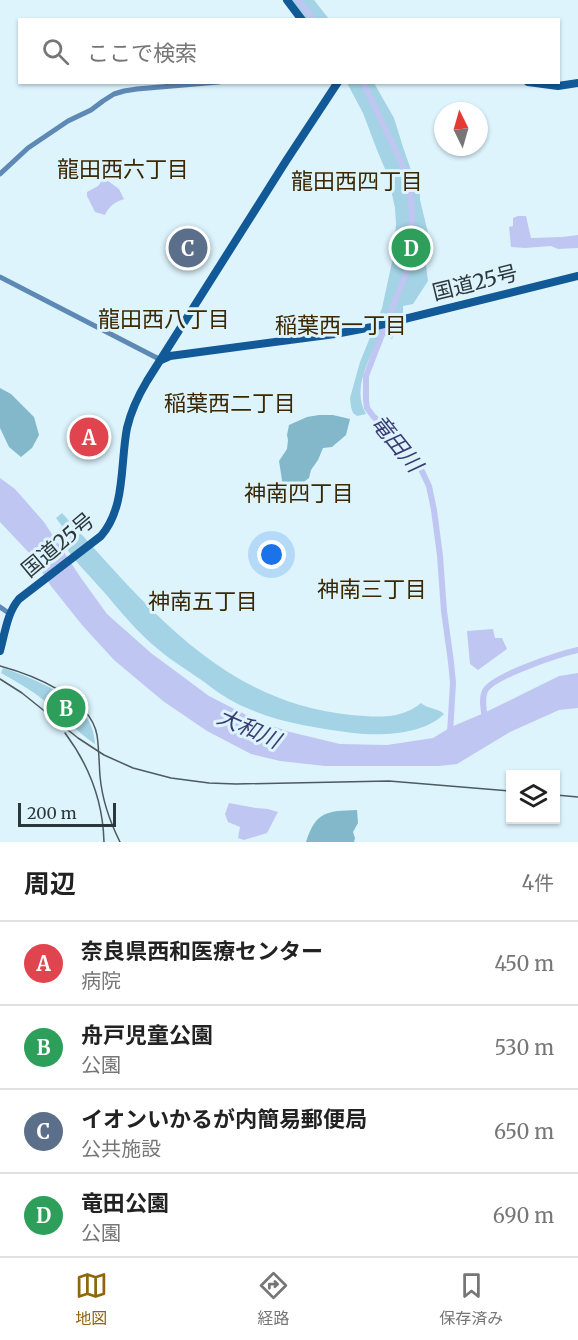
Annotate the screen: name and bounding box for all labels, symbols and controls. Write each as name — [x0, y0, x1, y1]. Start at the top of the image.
search box — [18, 18, 560, 84]
icon: search — [39, 35, 72, 68]
text: ここで検索 — [87, 39, 197, 67]
north arrow — [434, 102, 488, 156]
district label: 龍田西六丁目 — [57, 155, 189, 183]
district label: 龍田西四丁目 — [291, 167, 423, 195]
pin: C — [168, 226, 207, 270]
pin: D — [392, 226, 430, 270]
street label: 国道25号 — [429, 259, 520, 306]
district label: 龍田西八丁目 — [98, 305, 230, 333]
district label: 稲葉西一丁目 — [275, 311, 407, 339]
district label: 稲葉西二丁目 — [164, 389, 296, 417]
water label: 竜田川 — [365, 409, 430, 479]
pin: A — [70, 414, 109, 460]
district label: 神南四丁目 — [244, 479, 354, 507]
street label: 国道25号 — [16, 506, 100, 583]
your location — [257, 540, 286, 569]
district label: 神南三丁目 — [317, 575, 427, 603]
district label: 神南五丁目 — [148, 587, 258, 615]
pin: B — [46, 686, 86, 730]
water label: 大和川 — [213, 702, 287, 755]
map controls — [506, 770, 560, 824]
button: layers — [506, 770, 560, 824]
scale bar — [18, 800, 116, 828]
text: 200 m — [27, 803, 77, 823]
text: 周辺 — [24, 867, 76, 900]
text: 4件 — [522, 870, 554, 895]
text: 奈良県西和医療センター — [81, 937, 323, 965]
text: A — [36, 951, 51, 976]
text: 450 m — [495, 951, 554, 976]
text: 病院 — [81, 968, 121, 993]
text: 舟戸児童公園 — [81, 1021, 213, 1049]
text: B — [37, 1035, 50, 1060]
text: 530 m — [495, 1035, 554, 1060]
text: 公園 — [81, 1052, 121, 1077]
text: イオンいかるが内簡易郵便局 — [81, 1105, 367, 1133]
text: C — [37, 1119, 50, 1144]
text: 650 m — [494, 1119, 554, 1144]
text: 公共施設 — [81, 1136, 161, 1161]
text: 竜田公園 — [81, 1189, 169, 1217]
text: D — [36, 1203, 51, 1228]
text: 690 m — [493, 1203, 554, 1228]
text: 公園 — [81, 1220, 121, 1245]
tab: 地図 — [75, 1269, 108, 1329]
tab: 経路 — [257, 1269, 290, 1329]
tab: 保存済み — [439, 1269, 503, 1329]

